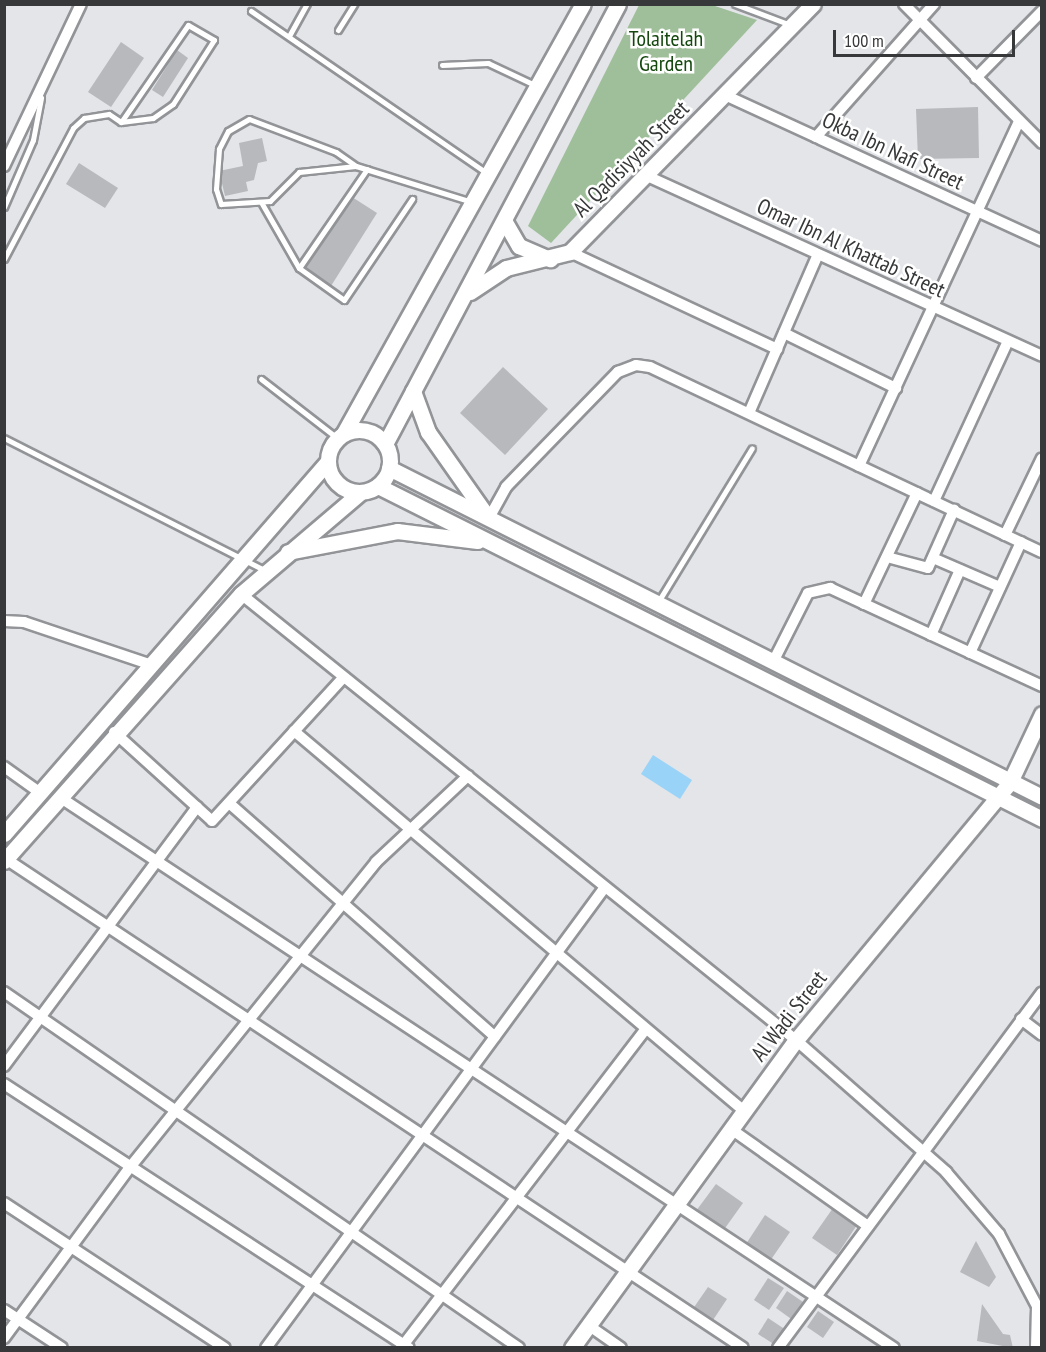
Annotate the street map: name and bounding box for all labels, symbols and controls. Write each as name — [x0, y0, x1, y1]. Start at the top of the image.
scale bar — [836, 18, 1018, 56]
park label: Tolaitelah Garden — [629, 25, 703, 76]
text: 100 m — [844, 29, 884, 52]
street label: Al Qadisiyyah Street — [568, 96, 694, 222]
street label: Okba Ibn Nafi Street — [818, 107, 968, 195]
street label: Omar Ibn Al Khattab Street — [752, 193, 950, 303]
street label: Al Wadi Street — [745, 966, 833, 1066]

